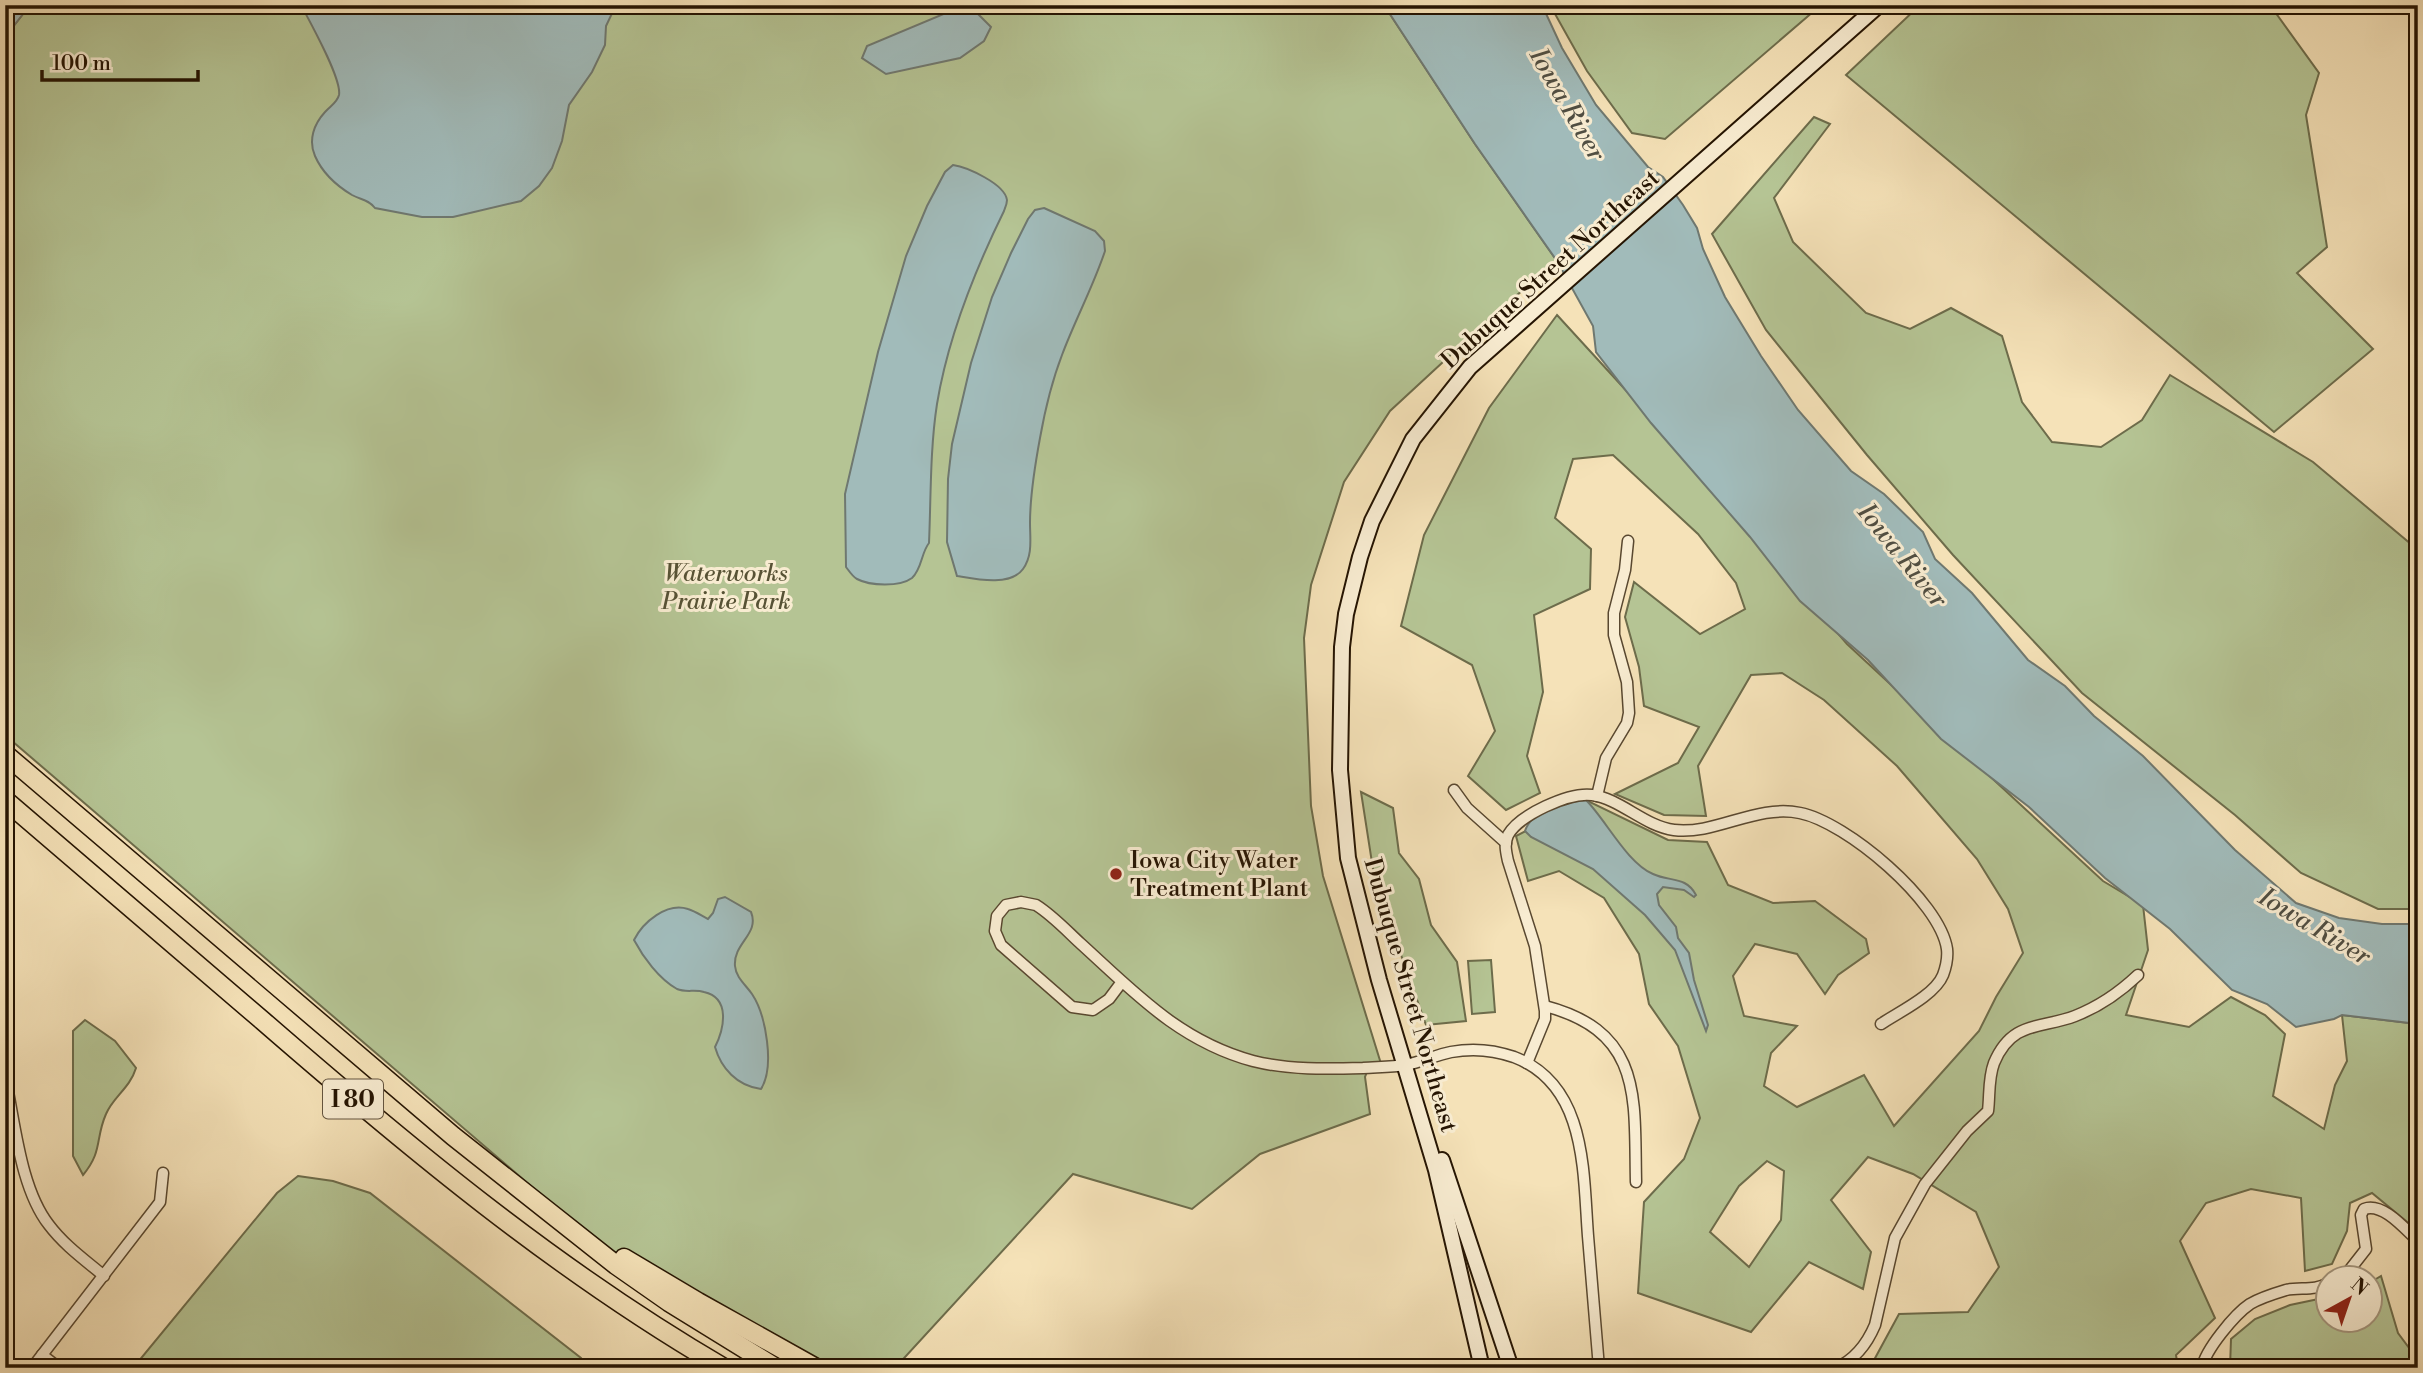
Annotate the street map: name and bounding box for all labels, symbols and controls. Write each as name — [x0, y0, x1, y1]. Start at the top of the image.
scale bar — [42, 38, 198, 82]
water label: Iowa River — [1521, 41, 1613, 168]
text: 100 m — [52, 51, 111, 77]
street label: Dubuque Street Northeast — [1435, 163, 1667, 376]
water label: Iowa River — [1850, 496, 1955, 615]
park label: Waterworks Prairie Park — [660, 559, 791, 617]
place label: Iowa City Water Treatment Plant — [1130, 846, 1309, 904]
street label: Dubuque Street Northeast — [1356, 855, 1464, 1136]
marker: Iowa City Water Treatment Plant — [1108, 866, 1124, 882]
water label: Iowa River — [2252, 880, 2377, 973]
road number: I 80 — [323, 1080, 383, 1118]
north arrow — [2314, 1264, 2384, 1334]
text: N — [2346, 1273, 2373, 1301]

